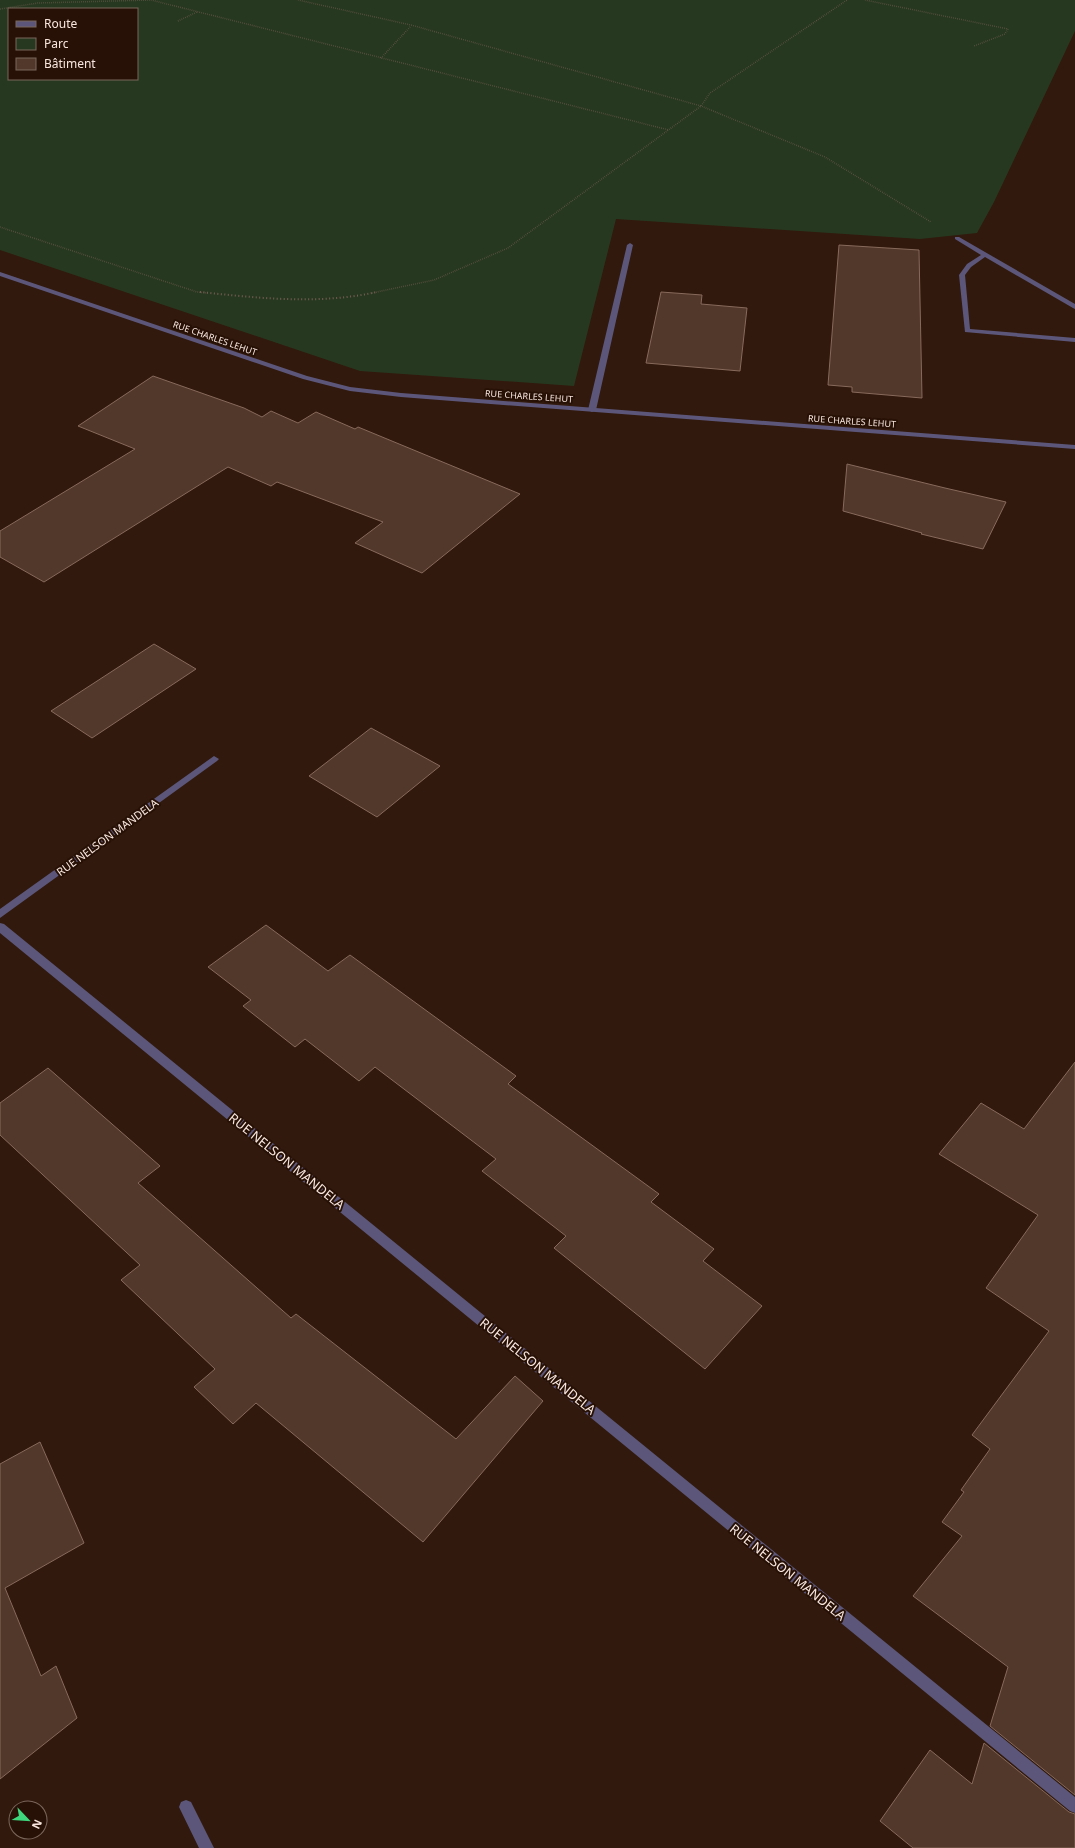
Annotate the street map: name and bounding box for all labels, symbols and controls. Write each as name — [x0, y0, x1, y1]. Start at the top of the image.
legend — [8, 8, 138, 80]
text: Route — [44, 15, 77, 32]
text: Parc — [44, 35, 69, 52]
text: Bâtiment — [44, 55, 96, 72]
street label: RUE CHARLES LEHUT — [171, 317, 259, 359]
street label: RUE CHARLES LEHUT — [485, 386, 573, 406]
street label: RUE CHARLES LEHUT — [808, 411, 896, 431]
street label: RUE NELSON MANDELA — [53, 794, 162, 879]
street label: RUE NELSON MANDELA — [225, 1109, 349, 1214]
street label: RUE NELSON MANDELA — [476, 1314, 600, 1419]
street label: RUE NELSON MANDELA — [726, 1520, 850, 1625]
north arrow — [8, 1800, 48, 1840]
text: N — [29, 1817, 46, 1832]

